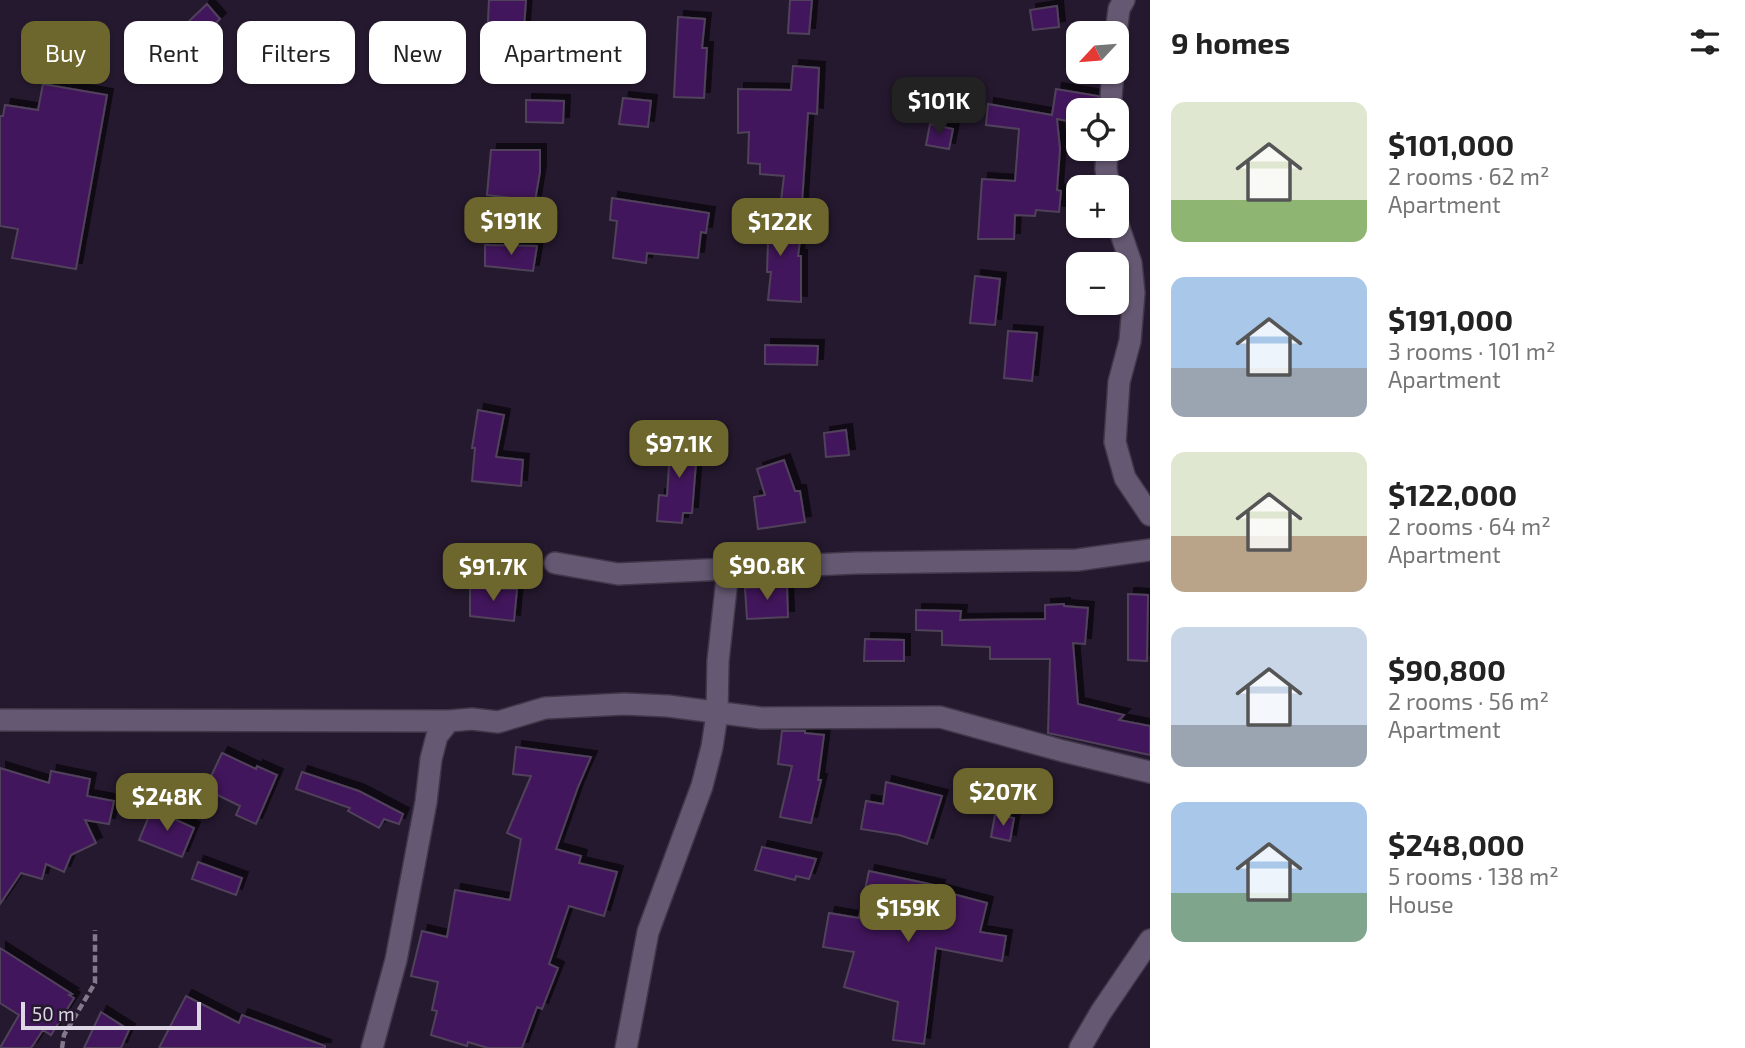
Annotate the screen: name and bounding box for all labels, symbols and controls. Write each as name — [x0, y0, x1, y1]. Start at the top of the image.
chip: Buy — [21, 21, 110, 84]
chip: Rent — [124, 21, 223, 84]
chip: Filters — [237, 21, 355, 84]
chip: New — [369, 21, 466, 84]
chip: Apartment — [480, 21, 646, 84]
north arrow — [1066, 21, 1129, 84]
map controls — [1066, 21, 1129, 315]
icon: filters — [1686, 23, 1724, 61]
text: 9 homes — [1171, 24, 1290, 60]
pin: $101K — [890, 78, 988, 137]
text: $101K — [908, 86, 970, 114]
button: locate — [1066, 98, 1129, 161]
text: $101,000 — [1388, 126, 1514, 162]
icon: home — [1227, 130, 1311, 214]
text: 2 rooms · 62 m² — [1388, 162, 1550, 190]
button: + — [1066, 175, 1129, 238]
text: Apartment — [1388, 190, 1501, 218]
pin: $191K — [462, 198, 560, 257]
pin: $122K — [731, 198, 829, 258]
text: $191K — [480, 206, 542, 234]
text: $122K — [748, 207, 812, 235]
button: − — [1066, 252, 1129, 315]
text: $191,000 — [1388, 301, 1513, 337]
icon: home — [1227, 305, 1311, 389]
text: 3 rooms · 101 m² — [1388, 337, 1555, 365]
text: Apartment — [1388, 365, 1501, 393]
pin: $97.1K — [622, 420, 736, 480]
text: $97.1K — [645, 429, 713, 457]
text: $122,000 — [1388, 476, 1517, 512]
icon: home — [1227, 480, 1311, 564]
text: 2 rooms · 64 m² — [1388, 512, 1551, 540]
text: Apartment — [1388, 540, 1501, 568]
pin: $90.8K — [710, 542, 824, 602]
pin: $91.7K — [436, 544, 550, 603]
text: $90.8K — [729, 551, 805, 579]
text: $91.7K — [459, 552, 527, 580]
text: $90,800 — [1388, 651, 1506, 687]
icon: home — [1227, 655, 1311, 739]
text: 2 rooms · 56 m² — [1388, 687, 1549, 715]
text: Apartment — [1388, 715, 1501, 743]
pin: $207K — [954, 768, 1052, 828]
pin: $248K — [118, 774, 216, 833]
text: $207K — [969, 777, 1037, 805]
text: $248K — [132, 782, 202, 810]
text: $248,000 — [1388, 826, 1525, 862]
icon: home — [1227, 830, 1311, 914]
text: 5 rooms · 138 m² — [1388, 862, 1559, 890]
pin: $159K — [859, 884, 957, 944]
text: House — [1388, 890, 1454, 918]
text: $159K — [876, 893, 940, 921]
scale bar — [21, 999, 201, 1031]
text: 50 m — [32, 1002, 75, 1025]

